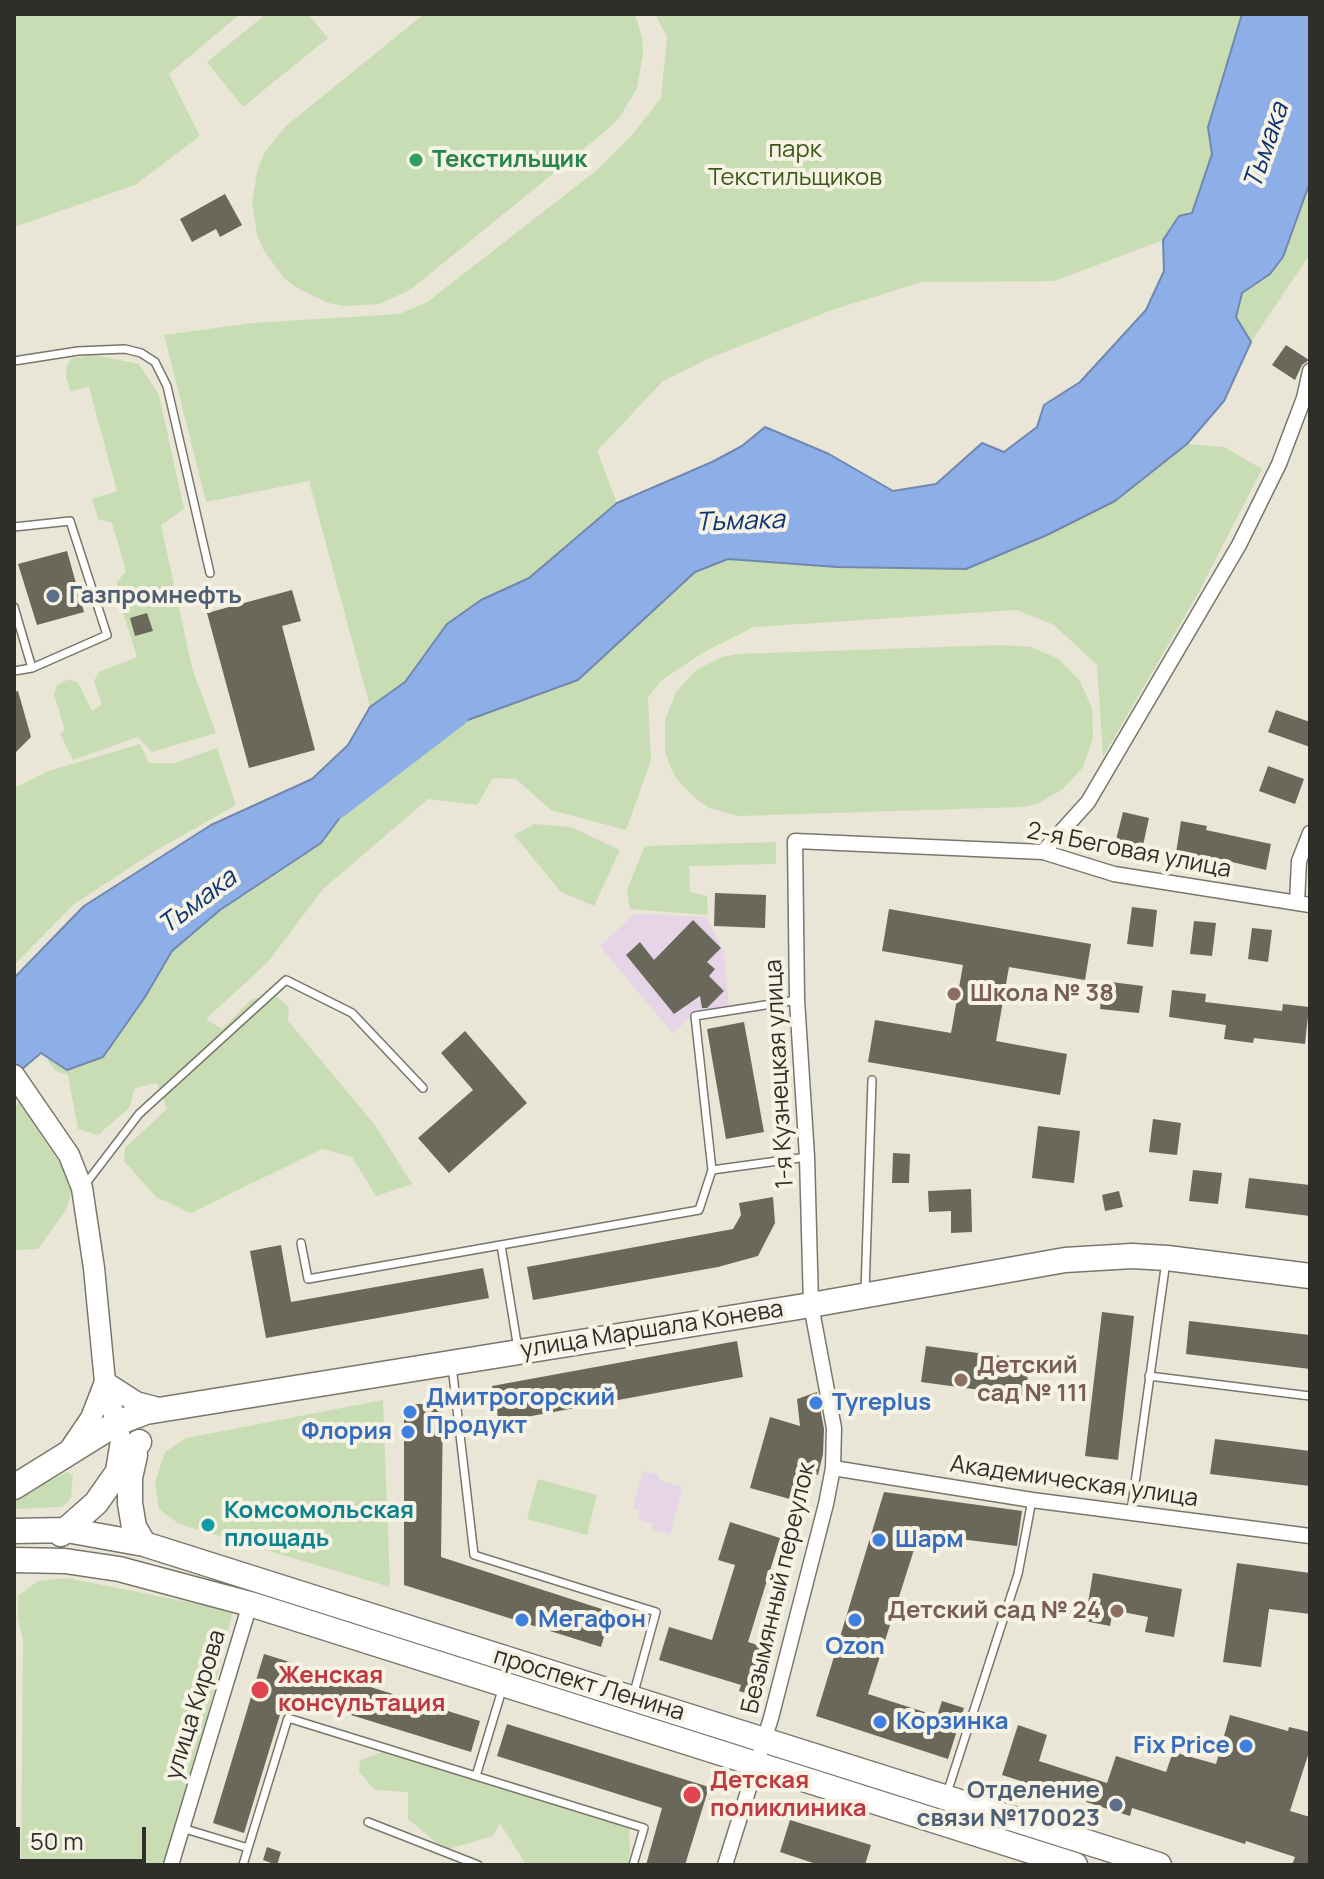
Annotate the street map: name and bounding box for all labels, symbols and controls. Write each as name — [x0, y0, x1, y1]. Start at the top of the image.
water label: Тьмака — [1238, 99, 1296, 193]
park label: парк Текстильщиков — [708, 136, 882, 192]
place label: Текстильщик — [432, 146, 587, 174]
marker: Текстильщик — [407, 151, 425, 169]
water label: Тьмака — [695, 505, 785, 539]
place label: Газпромнефть — [69, 582, 242, 610]
marker: Газпромнефть — [44, 587, 62, 605]
street label: 2-я Беговая улица — [1024, 817, 1234, 885]
water label: Тьмака — [153, 863, 243, 941]
street label: 1-я Кузнецкая улица — [760, 959, 800, 1189]
place label: Школа № 38 — [970, 980, 1114, 1008]
marker: Школа № 38 — [945, 985, 963, 1003]
street label: улица Маршала Конева — [519, 1295, 785, 1365]
place label: Детский сад № 111 — [977, 1352, 1088, 1408]
marker: Детский сад № 111 — [952, 1371, 970, 1389]
place label: Дмитрогорский Продукт — [426, 1384, 615, 1440]
place label: Tyreplus — [832, 1389, 931, 1417]
marker: Tyreplus — [807, 1394, 825, 1412]
marker: Дмитрогорский Продукт — [401, 1403, 419, 1421]
place label: Флория — [302, 1418, 392, 1446]
marker: Флория — [399, 1423, 417, 1441]
street label: Академическая улица — [948, 1450, 1200, 1514]
street label: Безымянный переулок — [736, 1460, 822, 1716]
place label: Комсомольская площадь — [224, 1497, 414, 1553]
marker: Комсомольская площадь — [199, 1516, 217, 1534]
place label: Шарм — [895, 1526, 964, 1554]
marker: Шарм — [870, 1531, 888, 1549]
place label: Детский сад № 24 — [888, 1597, 1101, 1625]
marker: Детский сад № 24 — [1108, 1602, 1126, 1620]
place label: Мегафон — [538, 1606, 646, 1634]
marker: Мегафон — [513, 1611, 531, 1629]
marker: Ozon — [846, 1611, 864, 1629]
street label: улица Кирова — [160, 1627, 232, 1783]
place label: Ozon — [825, 1633, 885, 1661]
street label: проспект Ленина — [490, 1642, 688, 1728]
place label: Женская консультация — [278, 1662, 445, 1718]
marker: Женская консультация — [249, 1679, 271, 1701]
place label: Корзинка — [896, 1708, 1008, 1736]
marker: Корзинка — [871, 1713, 889, 1731]
place label: Fix Price — [1133, 1732, 1230, 1760]
marker: Fix Price — [1237, 1737, 1255, 1755]
place label: Детская поликлиника — [710, 1767, 867, 1823]
place label: Отделение связи №170023 — [917, 1777, 1100, 1833]
marker: Детская поликлиника — [681, 1784, 703, 1806]
marker: Отделение связи №170023 — [1107, 1796, 1125, 1814]
scale bar — [20, 1811, 150, 1861]
text: 50 m — [30, 1824, 84, 1857]

